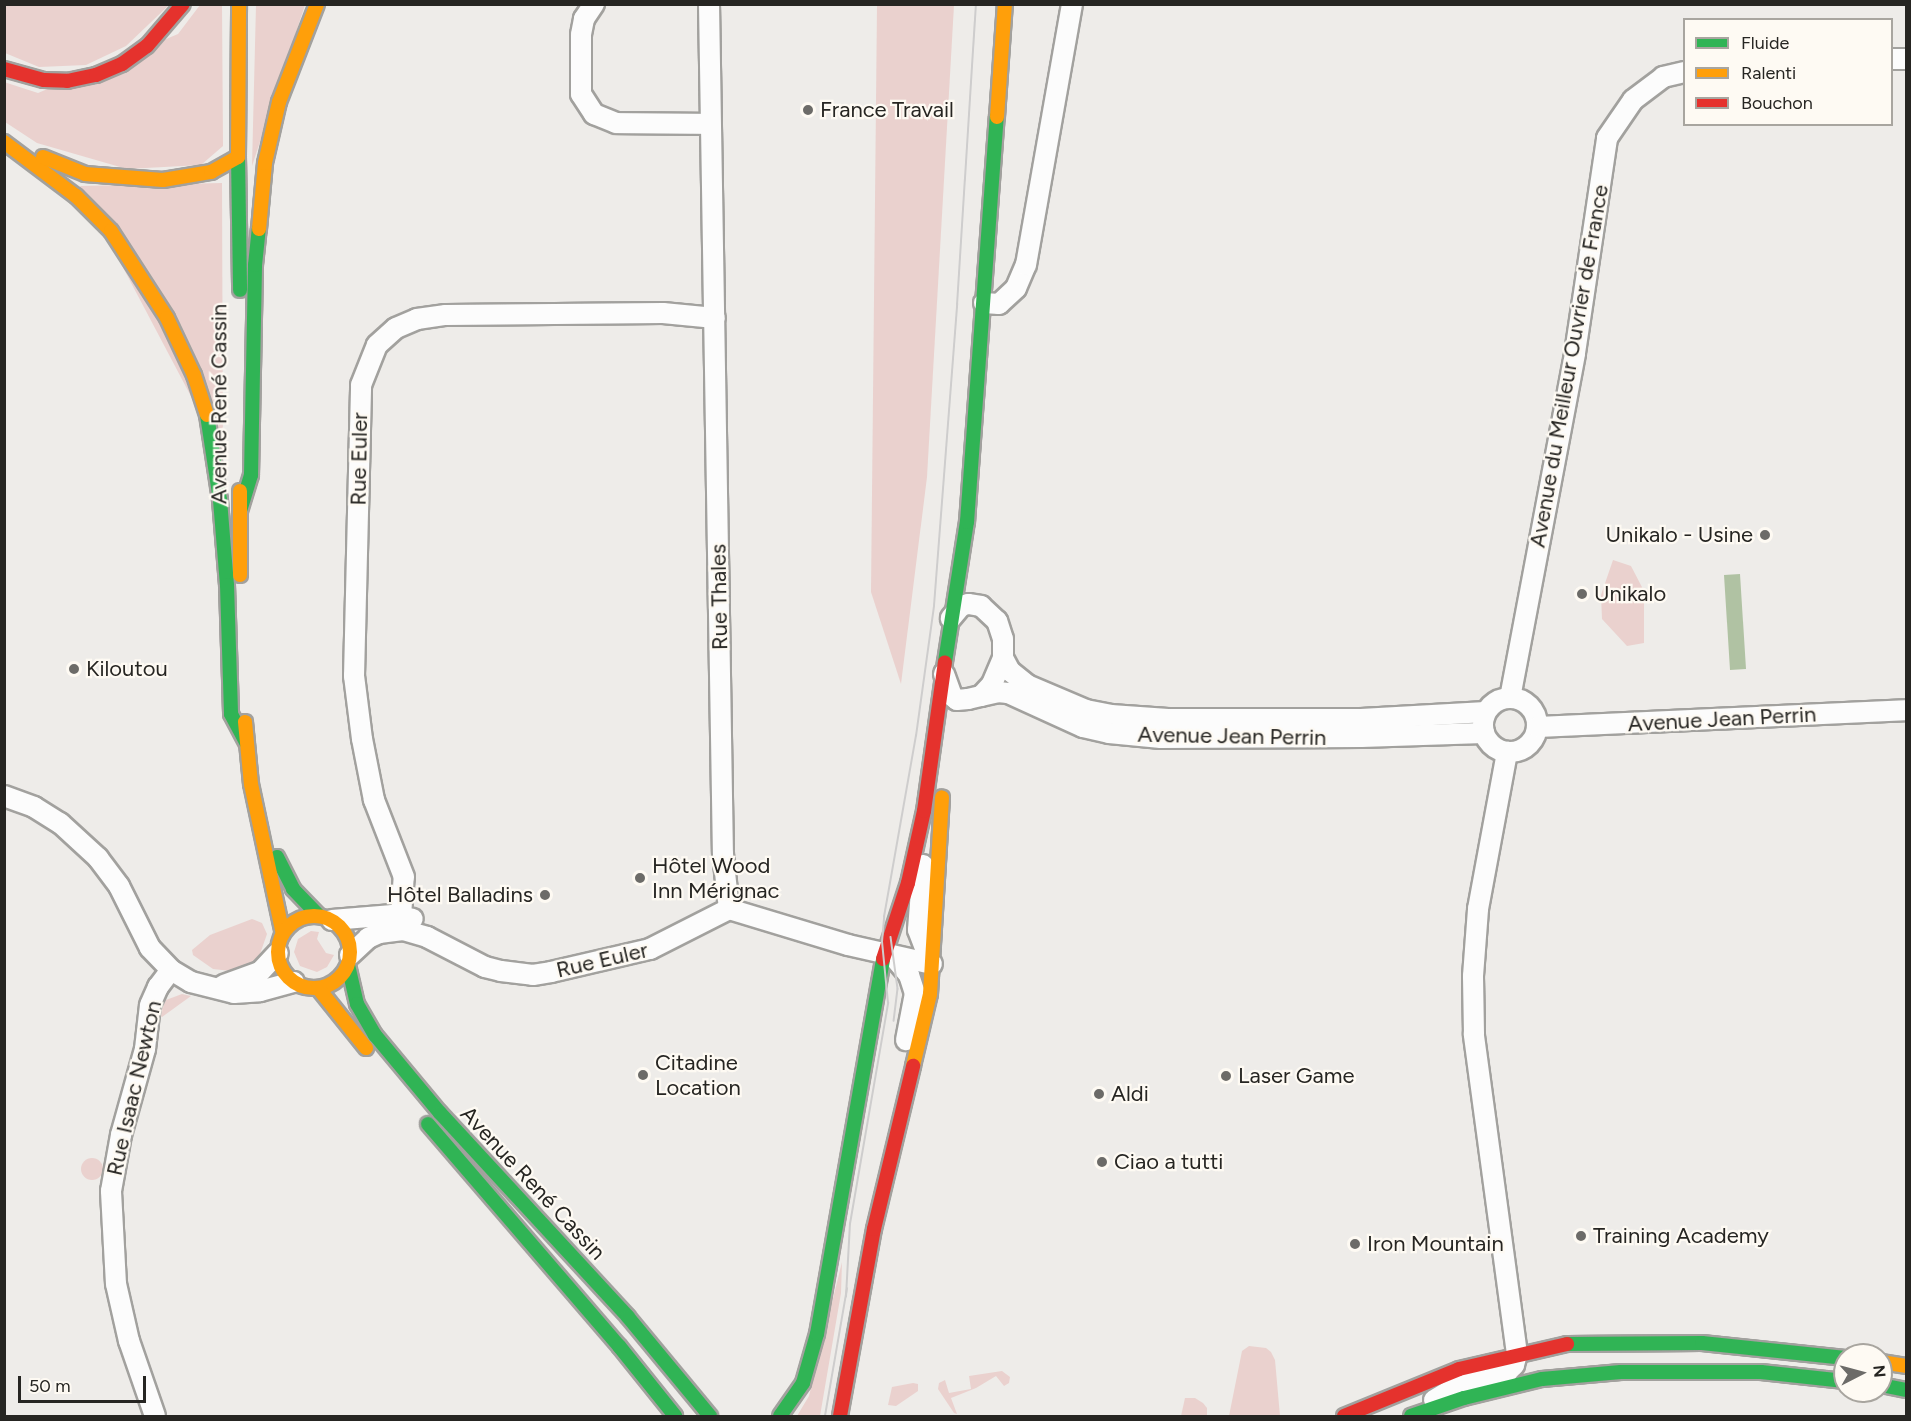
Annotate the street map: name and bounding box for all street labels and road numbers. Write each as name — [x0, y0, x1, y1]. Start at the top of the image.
street label: Avenue du Meilleur Ouvrier de France — [1524, 182, 1614, 550]
street label: Avenue René Cassin — [206, 304, 232, 504]
street label: Rue Euler — [345, 412, 373, 506]
street label: Rue Thales — [705, 544, 733, 650]
street label: Avenue Jean Perrin — [1627, 701, 1817, 737]
street label: Avenue Jean Perrin — [1137, 721, 1327, 751]
street label: Rue Euler — [554, 937, 650, 983]
street label: Rue Isaac Newton — [101, 998, 167, 1178]
street label: Avenue René Cassin — [455, 1101, 611, 1265]

